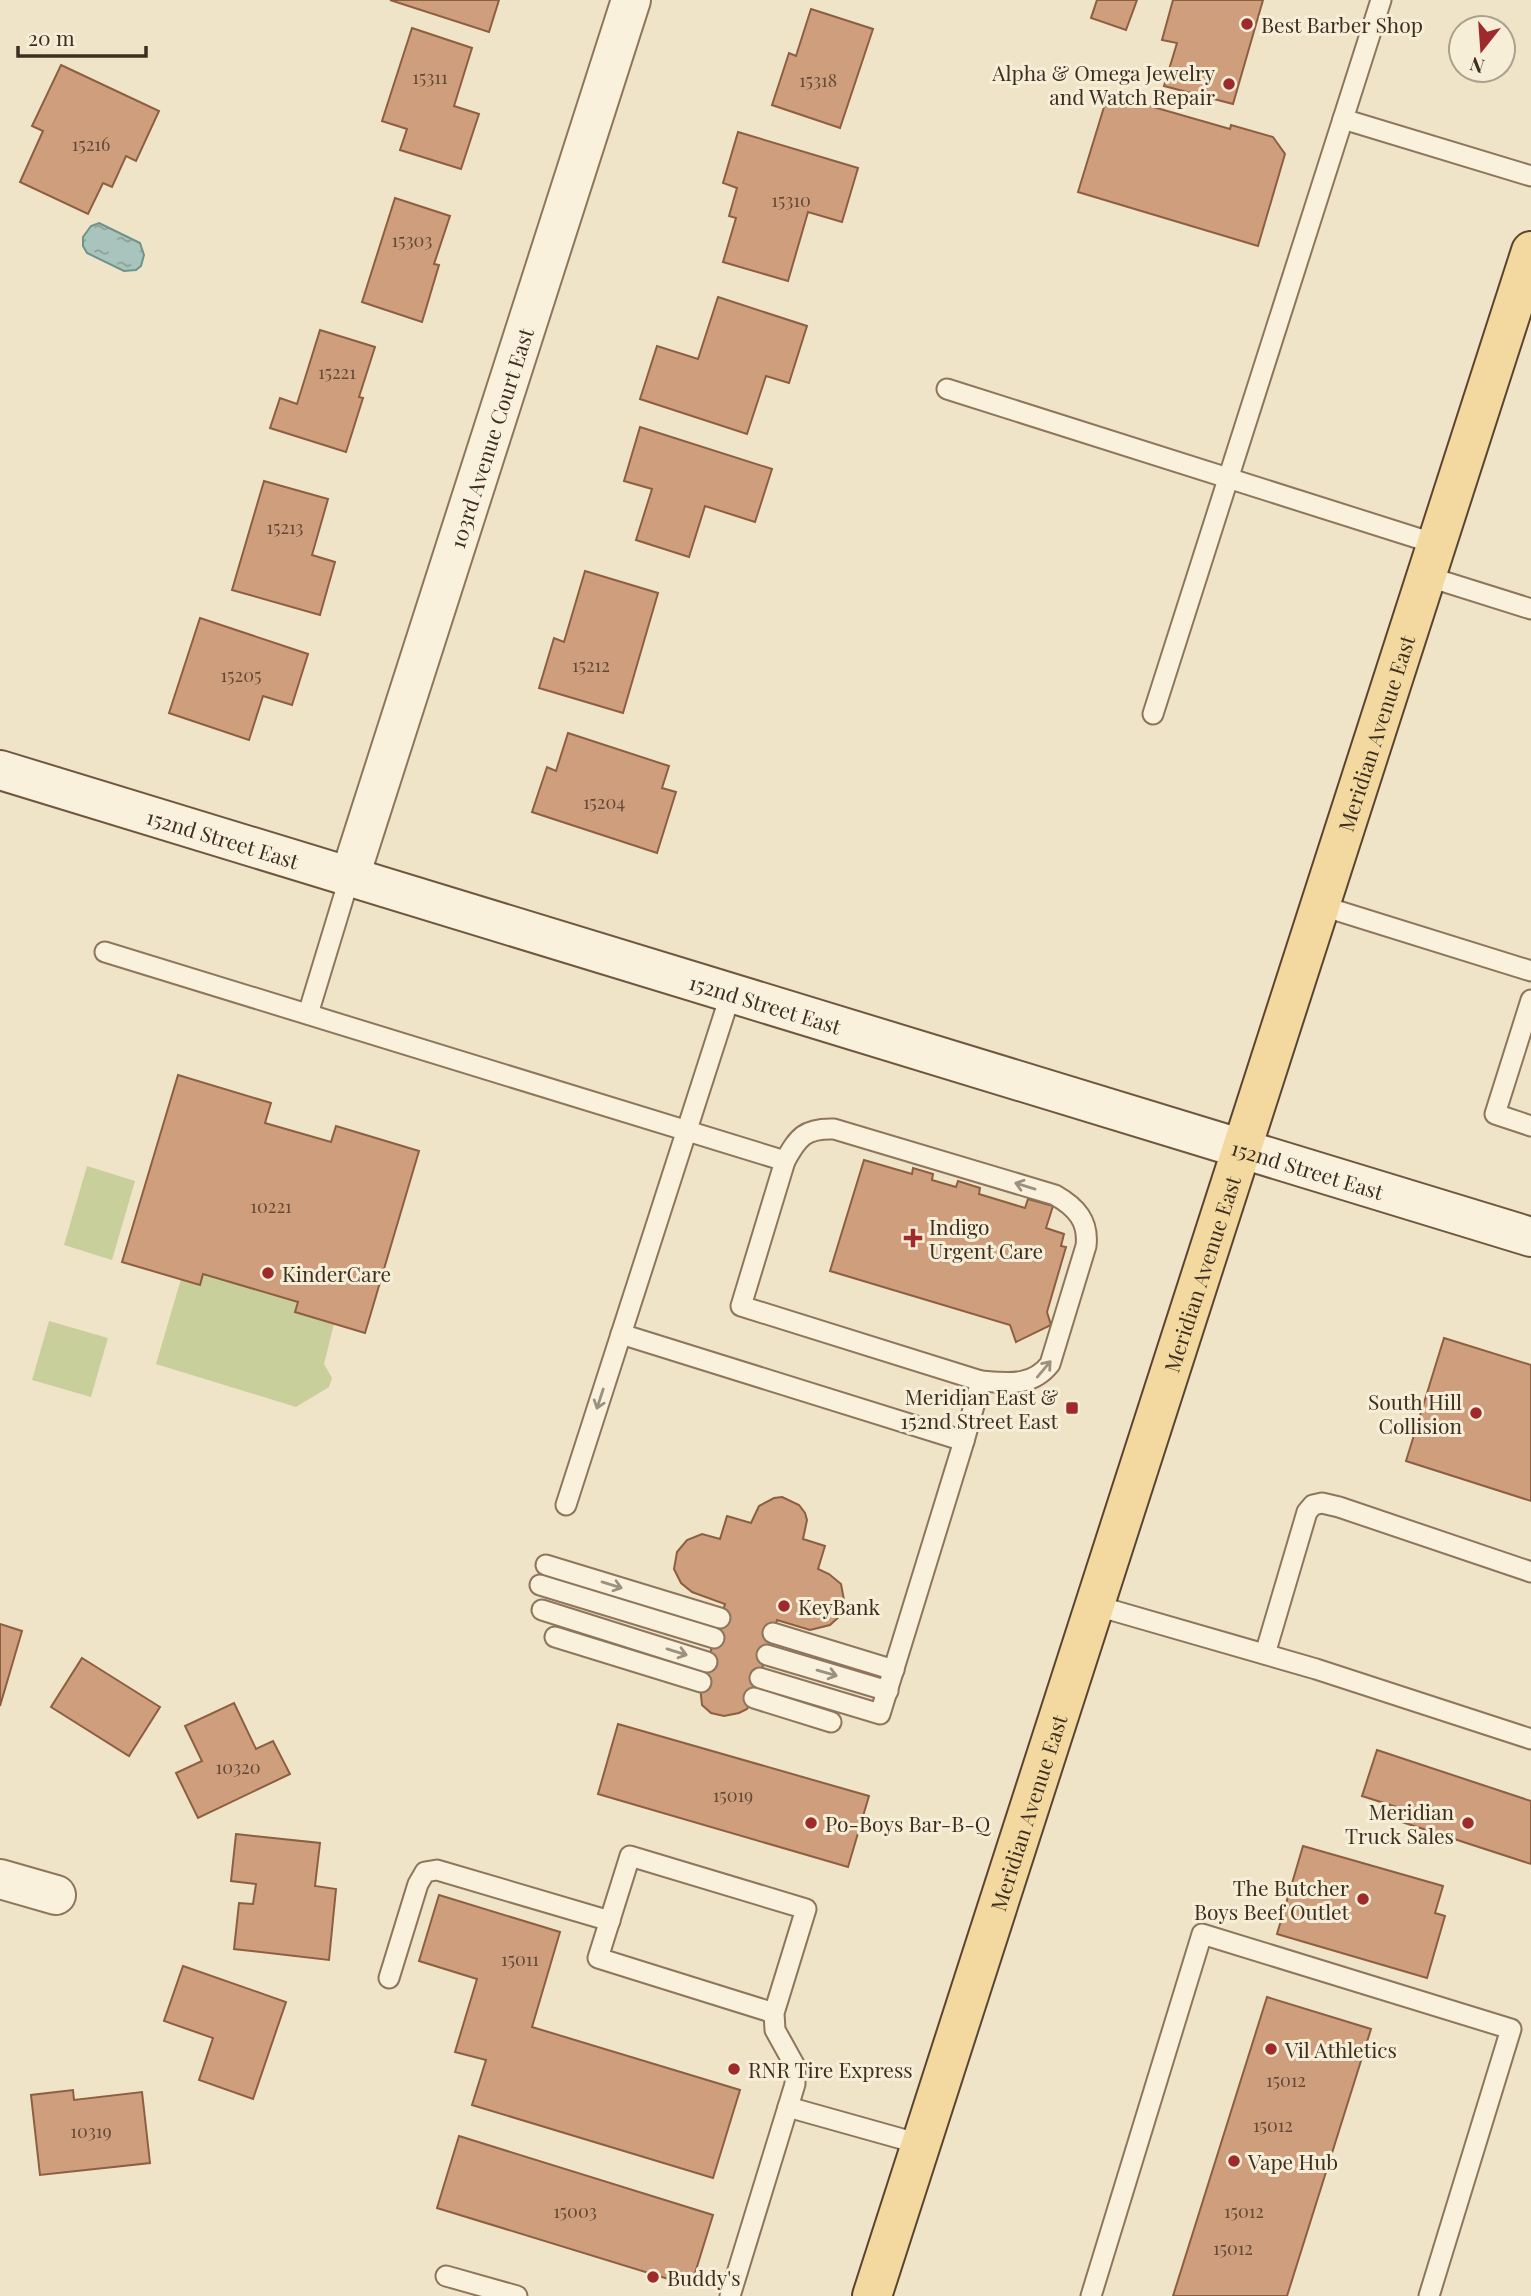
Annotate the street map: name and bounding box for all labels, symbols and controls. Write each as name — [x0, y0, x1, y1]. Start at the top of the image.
place label: Best Barber Shop — [1261, 10, 1423, 38]
scale bar — [18, 14, 145, 58]
north arrow — [1447, 14, 1517, 84]
marker: Best Barber Shop — [1239, 16, 1255, 32]
text: 20 m — [28, 23, 75, 51]
text: N — [1466, 52, 1487, 81]
place label: Alpha & Omega Jewelry and Watch Repair — [991, 58, 1216, 110]
house number: 15311 — [412, 65, 448, 89]
house number: 15318 — [799, 68, 837, 92]
marker: Alpha & Omega Jewelry and Watch Repair — [1221, 76, 1237, 92]
house number: 15216 — [72, 132, 110, 156]
house number: 15310 — [771, 188, 811, 212]
house number: 15303 — [392, 228, 432, 252]
street label: 103rd Avenue Court East — [442, 324, 539, 552]
house number: 15221 — [318, 360, 356, 384]
house number: 15213 — [266, 515, 304, 539]
street label: Meridian Avenue East — [1331, 631, 1421, 835]
house number: 15212 — [572, 653, 610, 677]
house number: 15205 — [221, 663, 261, 687]
house number: 15204 — [583, 790, 625, 814]
street label: 152nd Street East — [143, 802, 303, 875]
street label: 152nd Street East — [686, 967, 845, 1040]
street label: 152nd Street East — [1228, 1132, 1388, 1205]
street label: Meridian Avenue East — [1157, 1172, 1246, 1375]
one-way arrow — [1014, 1178, 1036, 1191]
house number: 10221 — [250, 1194, 292, 1218]
place label: Indigo Urgent Care — [929, 1212, 1043, 1264]
marker: Indigo Urgent Care — [903, 1228, 923, 1248]
place label: KinderCare — [282, 1259, 391, 1287]
marker: KinderCare — [260, 1265, 276, 1281]
one-way arrow — [1036, 1360, 1052, 1378]
place label: Meridian East & 152nd Street East — [900, 1382, 1059, 1434]
one-way arrow — [593, 1387, 605, 1409]
place label: South Hill Collision — [1368, 1387, 1462, 1439]
marker: Meridian East & 152nd Street East — [1064, 1400, 1080, 1416]
marker: South Hill Collision — [1468, 1405, 1484, 1421]
one-way arrow — [600, 1579, 622, 1592]
place label: KeyBank — [798, 1592, 881, 1620]
marker: KeyBank — [776, 1598, 792, 1614]
one-way arrow — [666, 1647, 688, 1659]
one-way arrow — [816, 1667, 838, 1680]
street label: Meridian Avenue East — [983, 1710, 1073, 1914]
house number: 10320 — [216, 1755, 261, 1779]
house number: 15019 — [713, 1783, 753, 1807]
place label: Meridian Truck Sales — [1345, 1797, 1454, 1849]
place label: Po-Boys Bar-B-Q — [825, 1809, 992, 1837]
marker: Po-Boys Bar-B-Q — [803, 1815, 819, 1831]
marker: Meridian Truck Sales — [1460, 1815, 1476, 1831]
place label: The Butcher Boys Beef Outlet — [1194, 1873, 1350, 1925]
marker: The Butcher Boys Beef Outlet — [1355, 1891, 1371, 1907]
house number: 15011 — [501, 1947, 539, 1971]
place label: Vil Athletics — [1284, 2035, 1397, 2063]
marker: Vil Athletics — [1263, 2041, 1279, 2057]
place label: RNR Tire Express — [748, 2055, 913, 2083]
marker: RNR Tire Express — [726, 2061, 742, 2077]
house number: 15012 — [1266, 2068, 1306, 2092]
house number: 15012 — [1253, 2113, 1293, 2137]
house number: 10319 — [70, 2119, 112, 2143]
place label: Vape Hub — [1247, 2147, 1338, 2175]
marker: Vape Hub — [1226, 2153, 1242, 2169]
house number: 15003 — [553, 2199, 597, 2223]
house number: 15012 — [1224, 2199, 1264, 2223]
house number: 15012 — [1213, 2236, 1253, 2260]
place label: Buddy's — [667, 2263, 741, 2291]
marker: Buddy's — [645, 2269, 661, 2285]

